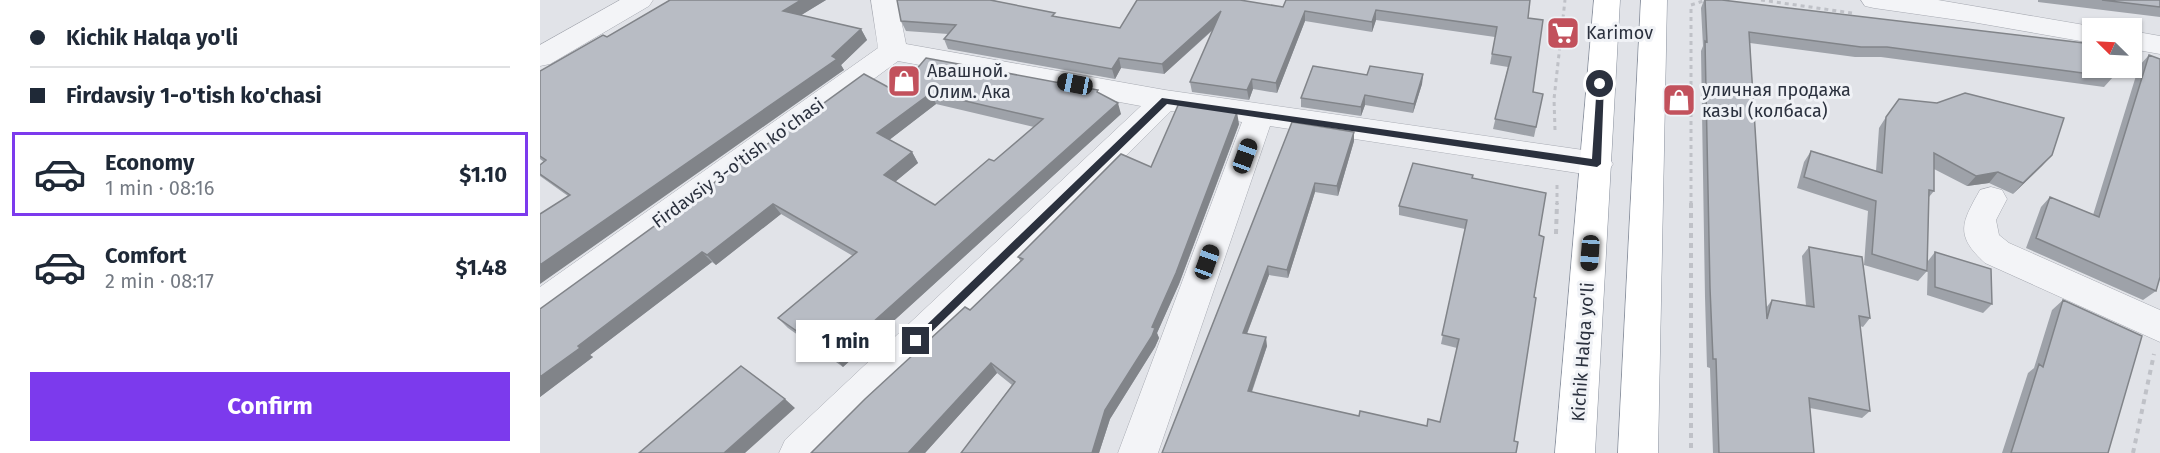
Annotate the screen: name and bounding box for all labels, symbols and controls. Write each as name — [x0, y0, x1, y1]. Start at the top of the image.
supermarket icon: Karimov — [1545, 15, 1581, 51]
north arrow — [2082, 18, 2142, 78]
map controls — [2082, 18, 2142, 78]
place label: Karimov — [1586, 22, 1653, 44]
text: Kichik Halqa yo'li — [66, 24, 238, 51]
place label: Авашной. Олим. Ака — [927, 60, 1011, 103]
shop icon: Авашной. Олим. Ака — [886, 63, 922, 99]
route start — [1586, 70, 1613, 97]
car — [1056, 72, 1094, 96]
place label: уличная продажа казы (колбаса) — [1702, 79, 1851, 122]
text: Firdavsiy 1-o'tish ko'chasi — [66, 82, 322, 109]
shop icon: уличная продажа казы (колбаса) — [1661, 82, 1697, 118]
street label: Firdavsiy 3-o'tish ko'chasi — [648, 93, 828, 233]
car — [1230, 136, 1260, 176]
icon: car — [33, 147, 87, 201]
text: Economy — [105, 149, 194, 176]
text: $1.10 — [459, 161, 507, 188]
text: 1 min · 08:16 — [105, 176, 214, 200]
car — [1580, 234, 1600, 272]
icon: car — [33, 240, 87, 294]
text: Comfort — [105, 242, 186, 269]
car — [1192, 242, 1222, 282]
text: $1.48 — [455, 254, 507, 281]
text: 2 min · 08:17 — [105, 269, 214, 293]
street label: Kichik Halqa yo'li — [1567, 282, 1599, 422]
callout: 1 min — [796, 320, 895, 362]
route end — [902, 327, 929, 354]
text: 1 min — [821, 329, 870, 353]
button: Confirm — [30, 372, 510, 441]

